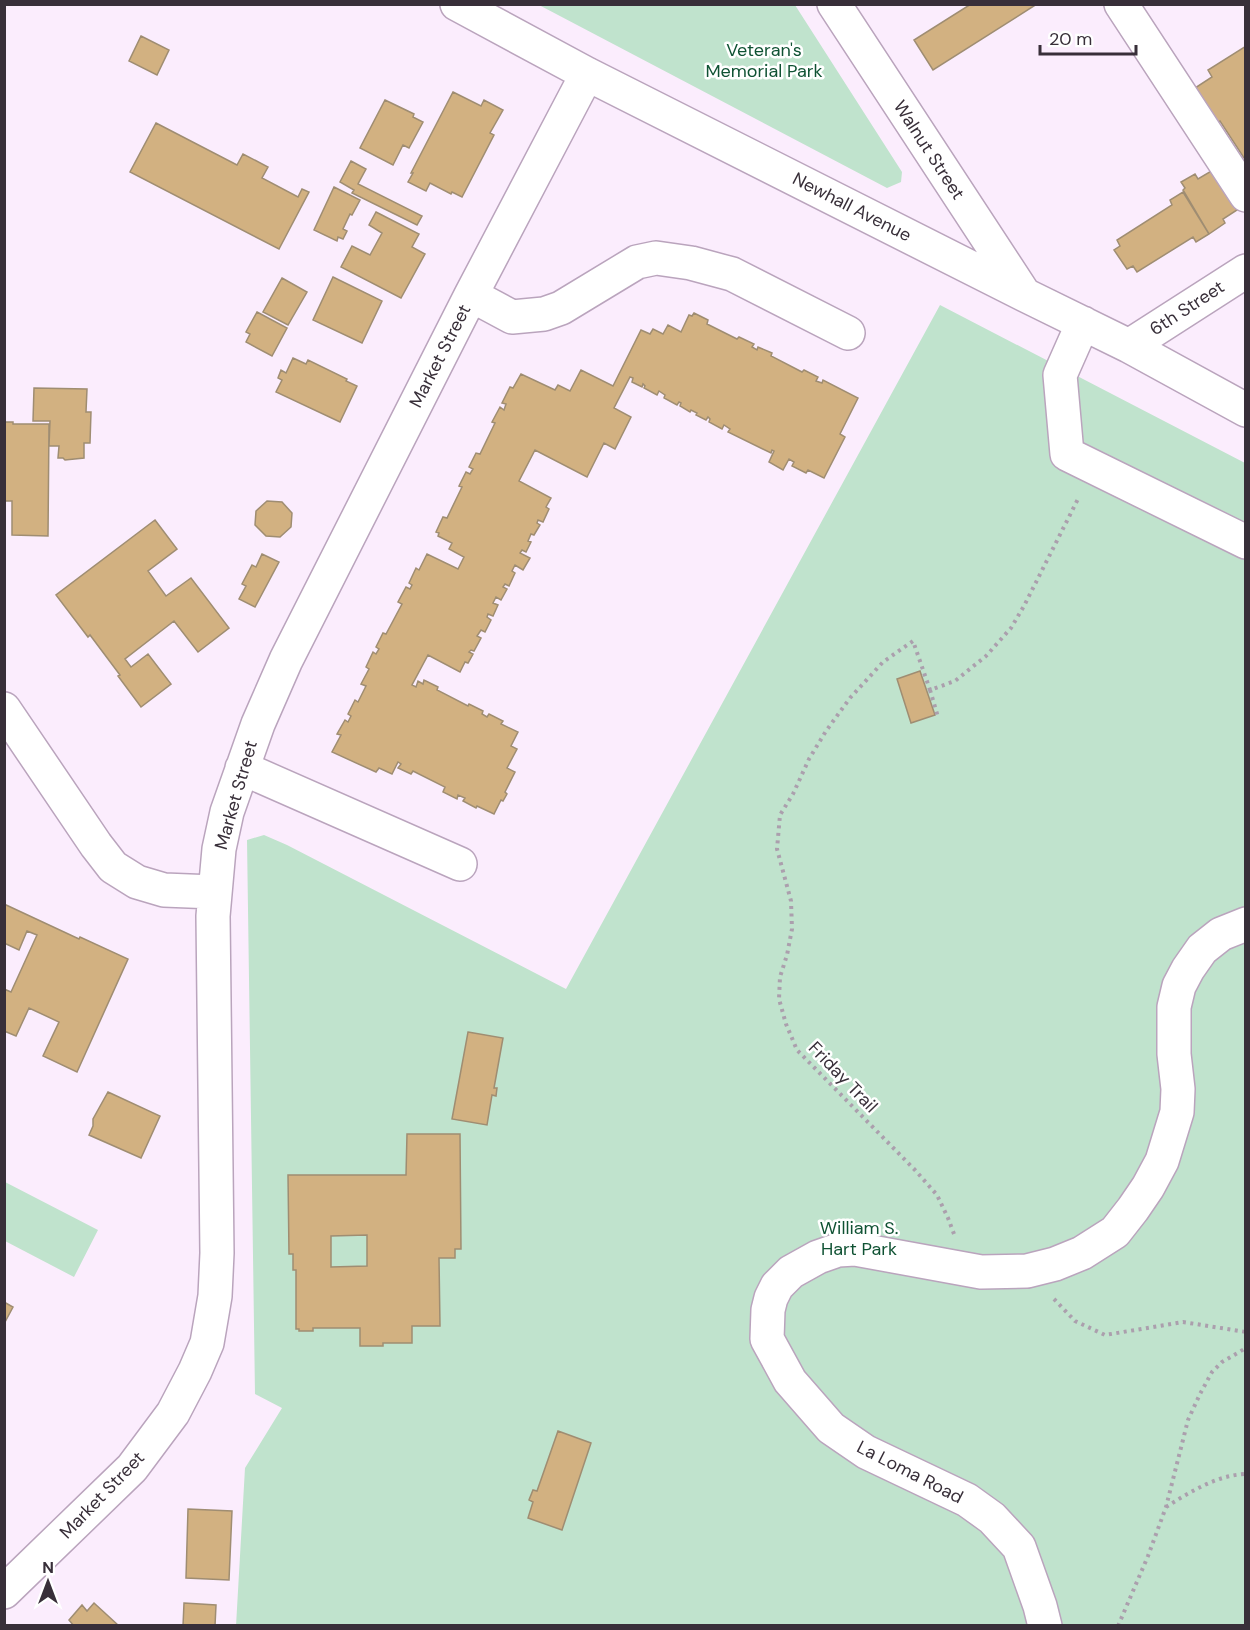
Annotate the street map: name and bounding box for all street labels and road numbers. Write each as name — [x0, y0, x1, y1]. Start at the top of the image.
street label: Walnut Street — [888, 96, 970, 204]
street label: Newhall Avenue — [789, 167, 915, 247]
street label: 6th Street — [1145, 275, 1229, 341]
street label: Market Street — [404, 300, 476, 412]
street label: Market Street — [209, 737, 263, 853]
street label: Friday Trail — [803, 1036, 883, 1118]
street label: La Loma Road — [853, 1435, 967, 1509]
street label: Market Street — [54, 1446, 150, 1544]

